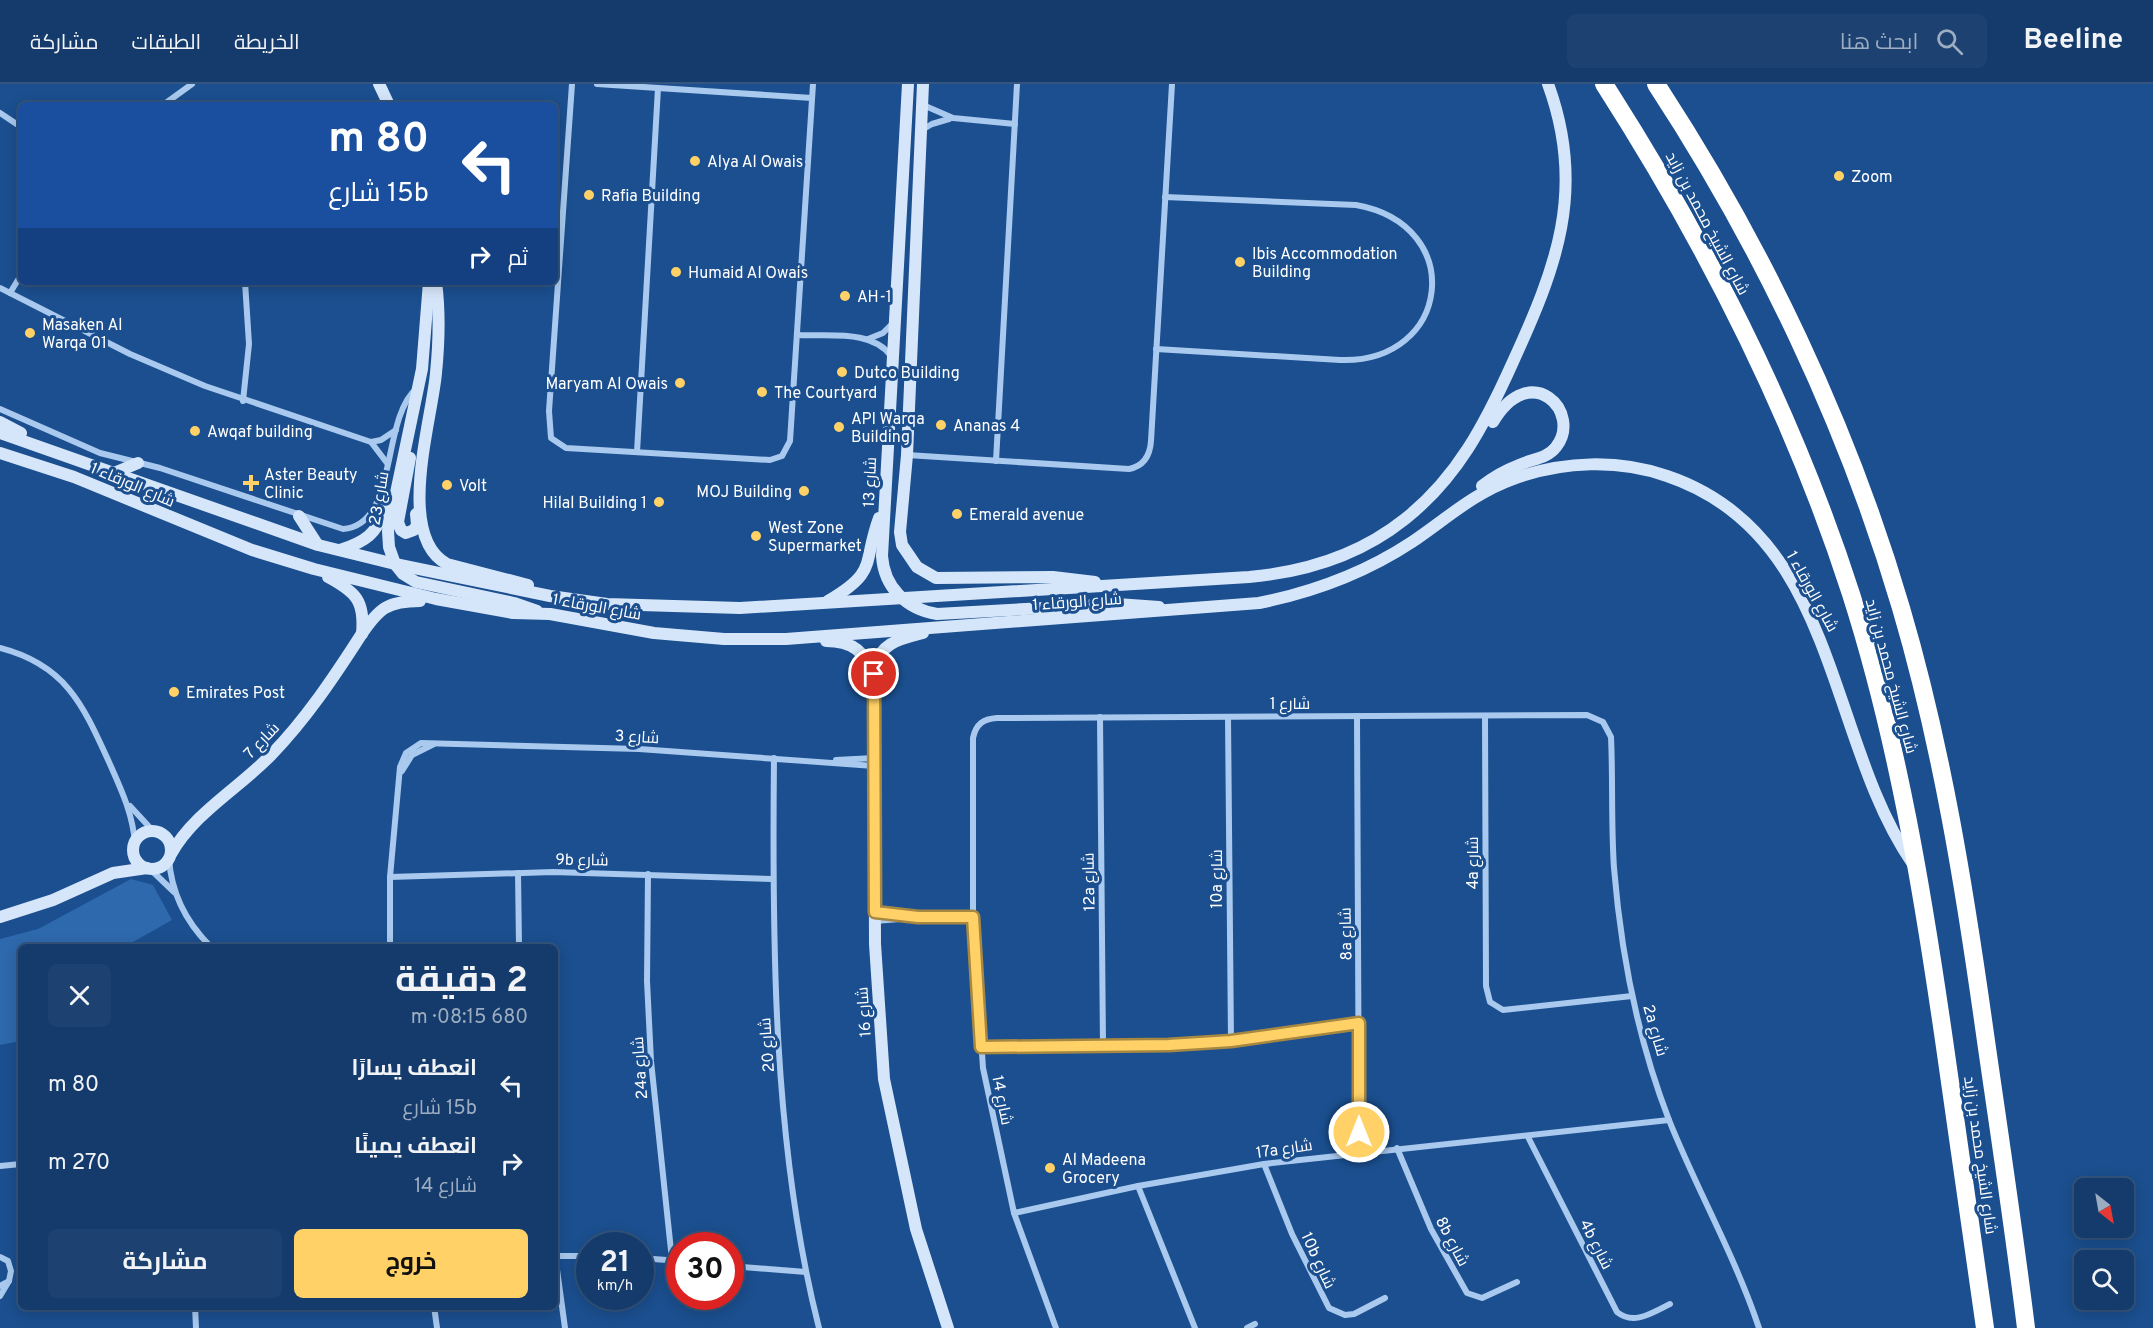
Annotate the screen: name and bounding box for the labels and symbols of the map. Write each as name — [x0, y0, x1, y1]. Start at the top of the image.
street label: شارع الشيخ محمد بن زايد — [1660, 149, 1752, 299]
place label: Alya Al Owais — [707, 153, 803, 173]
marker: Alya Al Owais — [688, 154, 702, 168]
place label: Zoom — [1851, 168, 1893, 188]
marker: Zoom — [1832, 169, 1846, 183]
place label: Rafia Building — [601, 187, 701, 207]
marker: Rafia Building — [582, 188, 596, 202]
place label: Ibis Accommodation Building — [1252, 245, 1398, 283]
marker: Ibis Accommodation Building — [1233, 255, 1247, 269]
place label: Humaid Al Owais — [688, 264, 808, 284]
marker: Humaid Al Owais — [669, 265, 683, 279]
place label: AH-1 — [857, 288, 892, 308]
marker: AH-1 — [838, 289, 852, 303]
place label: Masaken Al Warqa 01 — [42, 316, 123, 354]
marker: Masaken Al Warqa 01 — [23, 326, 37, 340]
place label: Dutco Building — [854, 364, 960, 384]
marker: Dutco Building — [835, 365, 849, 379]
place label: Maryam Al Owais — [546, 375, 668, 395]
marker: Maryam Al Owais — [673, 376, 687, 390]
place label: The Courtyard — [774, 384, 877, 404]
marker: The Courtyard — [755, 385, 769, 399]
place label: API Warqa Building — [851, 410, 925, 448]
place label: Ananas 4 — [953, 417, 1020, 437]
marker: Ananas 4 — [934, 418, 948, 432]
marker: API Warqa Building — [832, 420, 846, 434]
place label: Awqaf building — [207, 423, 313, 443]
marker: Awqaf building — [188, 424, 202, 438]
street label: شارع 13 — [860, 456, 882, 508]
street label: شارع الورقاء 1 — [87, 459, 177, 513]
place label: Aster Beauty Clinic — [264, 466, 358, 504]
street label: شارع 23 — [365, 470, 395, 527]
marker: Aster Beauty Clinic — [242, 474, 260, 492]
place label: Volt — [459, 477, 487, 497]
marker: Volt — [440, 478, 454, 492]
place label: MOJ Building — [696, 483, 792, 503]
marker: MOJ Building — [797, 484, 811, 498]
place label: Hilal Building 1 — [542, 494, 647, 514]
marker: Hilal Building 1 — [652, 495, 666, 509]
place label: Emerald avenue — [969, 506, 1084, 526]
marker: Emerald avenue — [950, 507, 964, 521]
place label: West Zone Supermarket — [768, 519, 862, 557]
marker: West Zone Supermarket — [749, 529, 763, 543]
street label: شارع الورقاء 1 — [1781, 548, 1842, 636]
street label: شارع الورقاء 1 — [551, 590, 643, 626]
street label: شارع الورقاء 1 — [1032, 590, 1123, 616]
street label: شارع الشيخ محمد بن زايد — [1860, 597, 1920, 756]
pin — [848, 648, 899, 699]
place label: Emirates Post — [186, 684, 285, 704]
marker: Emirates Post — [167, 685, 181, 699]
street label: شارع 1 — [1270, 695, 1310, 715]
street label: شارع 7 — [240, 719, 285, 764]
street label: شارع 3 — [614, 727, 660, 749]
street label: 4a شارع — [1464, 836, 1484, 890]
street label: 10a شارع — [1208, 849, 1228, 909]
street label: 9b شارع — [555, 851, 609, 871]
street label: 12a شارع — [1079, 852, 1101, 912]
street label: 8a شارع — [1337, 907, 1357, 961]
street label: شارع 16 — [853, 986, 877, 1038]
street label: 2a شارع — [1637, 1002, 1671, 1059]
street label: شارع 20 — [756, 1017, 780, 1073]
street label: 24a شارع — [629, 1036, 653, 1100]
street label: شارع 14 — [986, 1074, 1016, 1127]
street label: شارع الشيخ محمد بن زايد — [1958, 1075, 2000, 1236]
position arrow — [1327, 1100, 1391, 1164]
street label: 17a شارع — [1255, 1136, 1314, 1164]
place label: Al Madeena Grocery — [1062, 1151, 1146, 1189]
marker: Al Madeena Grocery — [1043, 1161, 1057, 1175]
north arrow — [2074, 1178, 2134, 1238]
street label: 8b شارع — [1430, 1214, 1473, 1270]
street label: 4b شارع — [1574, 1216, 1616, 1273]
street label: 10b شارع — [1295, 1229, 1339, 1292]
speed limit sign: 30 — [666, 1232, 744, 1310]

